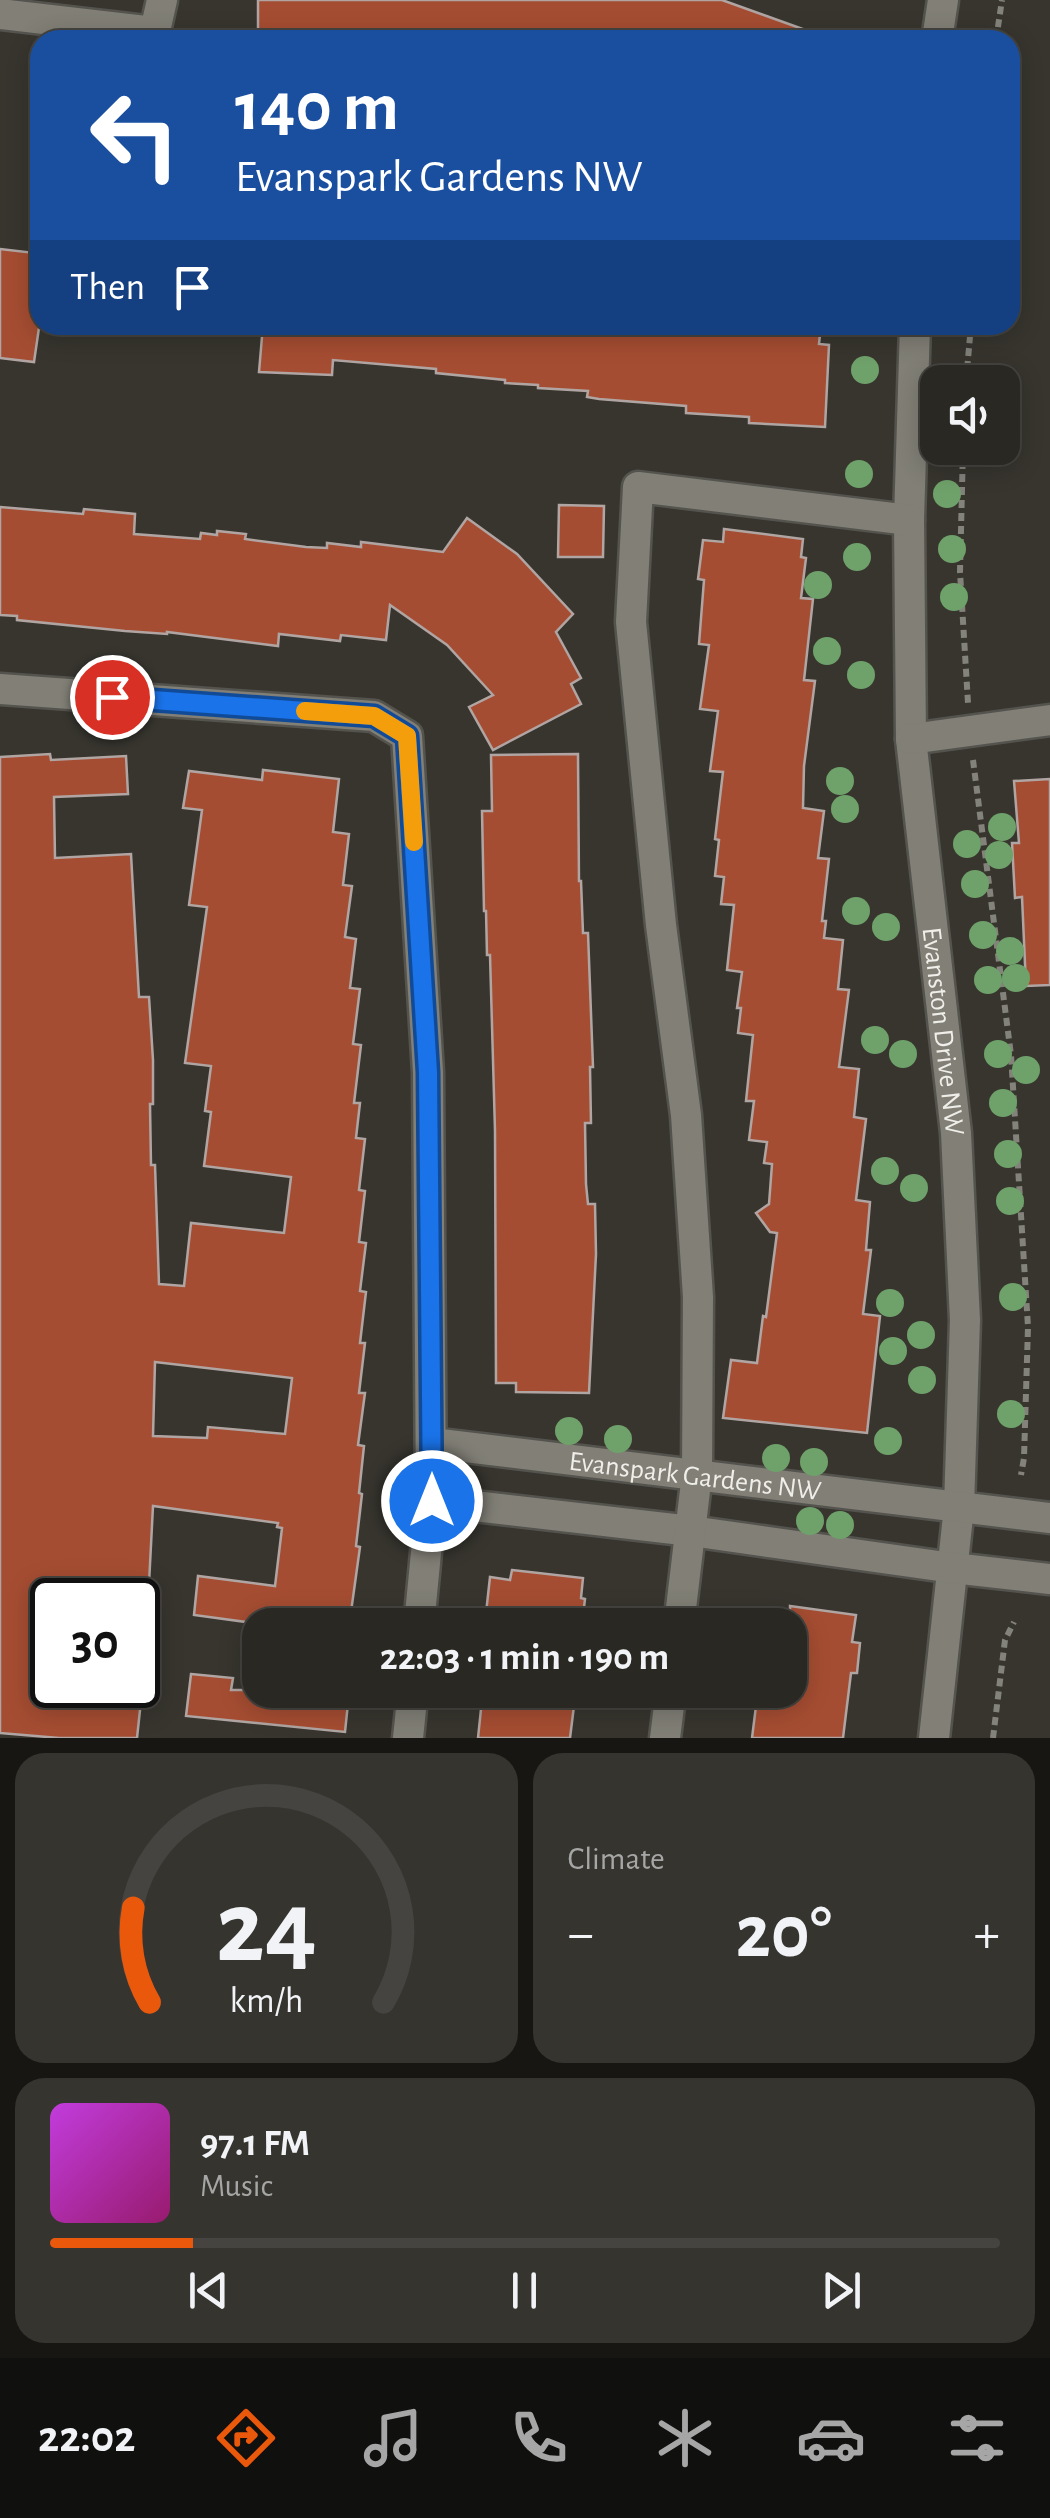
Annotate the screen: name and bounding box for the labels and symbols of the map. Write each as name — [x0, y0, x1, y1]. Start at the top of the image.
pin — [70, 655, 155, 740]
street label: Evanston Drive NW — [917, 926, 968, 1137]
street label: Evanspark Gardens NW — [567, 1448, 822, 1506]
position arrow — [380, 1449, 484, 1553]
speed limit sign: 30 — [30, 1578, 160, 1708]

